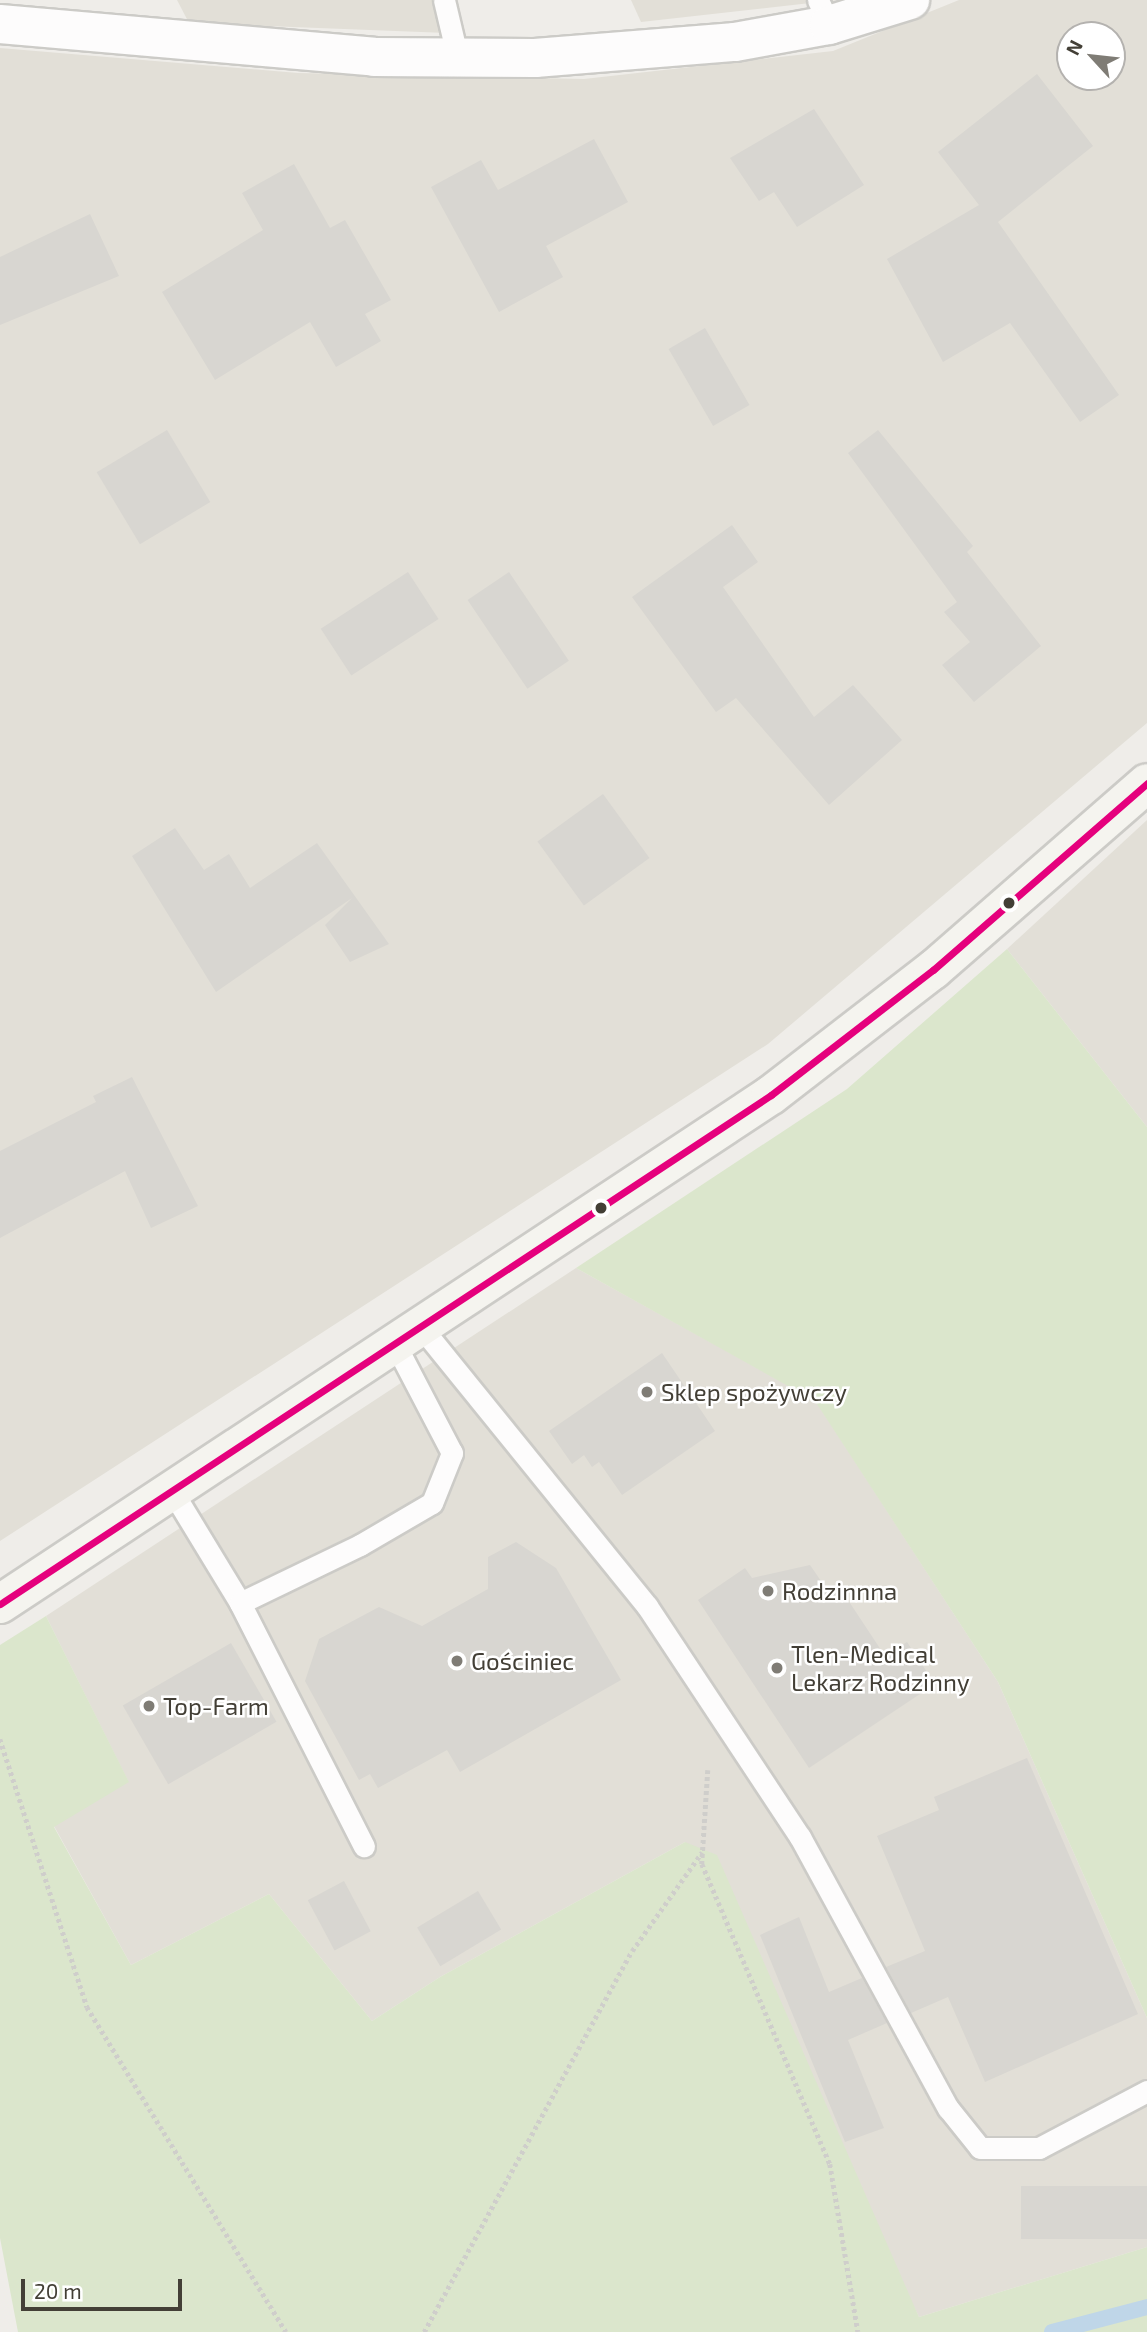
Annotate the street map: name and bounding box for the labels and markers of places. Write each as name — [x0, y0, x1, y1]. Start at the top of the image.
unlabelled marker — [1002, 896, 1016, 910]
unlabelled marker — [594, 1201, 608, 1215]
place label: Sklep spożywczy — [661, 1378, 847, 1406]
marker: Sklep spożywczy — [639, 1384, 655, 1400]
place label: Rodzinnna — [782, 1577, 897, 1605]
marker: Rodzinnna — [760, 1583, 776, 1599]
place label: Tlen-Medical Lekarz Rodzinny — [791, 1640, 970, 1696]
place label: Gościniec — [471, 1647, 574, 1675]
marker: Gościniec — [449, 1653, 465, 1669]
marker: Tlen-Medical Lekarz Rodzinny — [769, 1660, 785, 1676]
place label: Top-Farm — [163, 1692, 269, 1720]
marker: Top-Farm — [141, 1698, 157, 1714]

